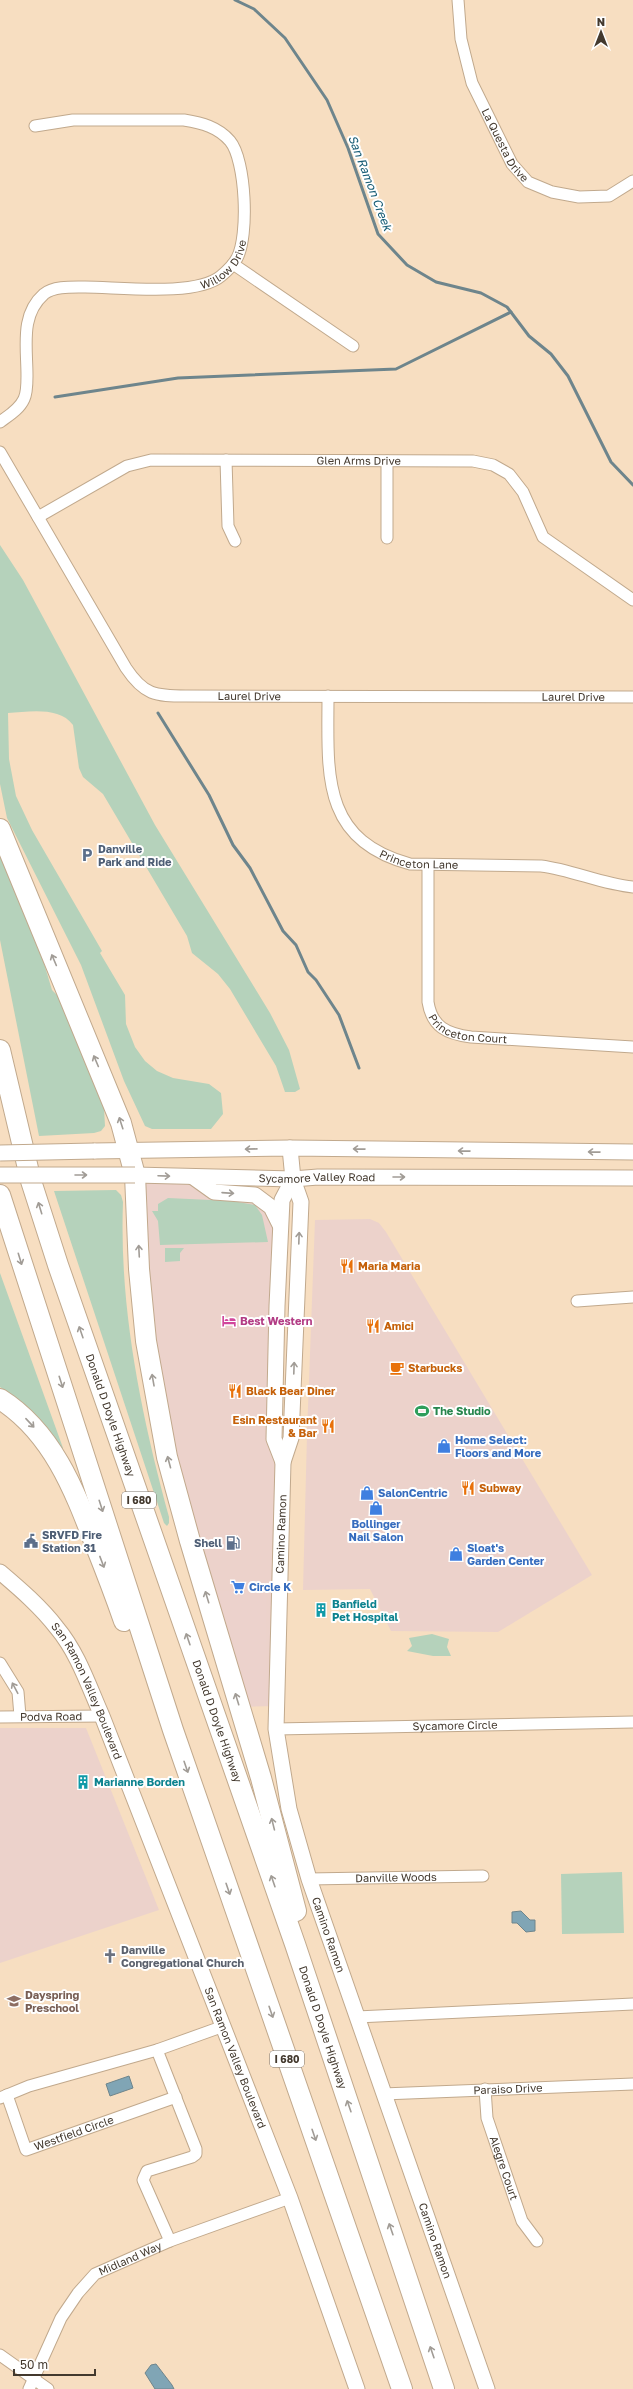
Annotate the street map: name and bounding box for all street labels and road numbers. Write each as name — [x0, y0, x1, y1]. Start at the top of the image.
street label: La Questa Drive — [479, 106, 532, 184]
street label: Willow Drive — [198, 239, 248, 291]
street label: Glen Arms Drive — [316, 454, 401, 467]
street label: Laurel Drive — [218, 689, 281, 702]
street label: Laurel Drive — [542, 690, 605, 703]
street label: Princeton Lane — [378, 847, 458, 871]
street label: Princeton Court — [426, 1011, 507, 1045]
street label: Sycamore Valley Road — [258, 1170, 375, 1185]
street label: Donald D Doyle Highway — [84, 1352, 138, 1478]
road number: I 680 — [122, 1492, 156, 1508]
street label: Camino Ramon — [273, 1494, 288, 1574]
street label: San Ramon Valley Boulevard — [49, 1620, 125, 1761]
street label: Donald D Doyle Highway — [190, 1658, 245, 1784]
street label: Podva Road — [20, 1709, 82, 1723]
street label: Sycamore Circle — [412, 1718, 498, 1732]
street label: Danville Woods — [355, 1870, 437, 1884]
street label: Camino Ramon — [310, 1895, 348, 1974]
street label: Donald D Doyle Highway — [297, 1964, 350, 2091]
street label: San Ramon Valley Boulevard — [202, 1985, 269, 2130]
road number: I 680 — [270, 2051, 304, 2067]
street label: Paraiso Drive — [473, 2081, 543, 2096]
street label: Westfield Circle — [32, 2113, 115, 2153]
street label: Alegre Court — [488, 2134, 521, 2202]
street label: Camino Ramon — [417, 2201, 455, 2280]
street label: Midland Way — [96, 2239, 163, 2278]

